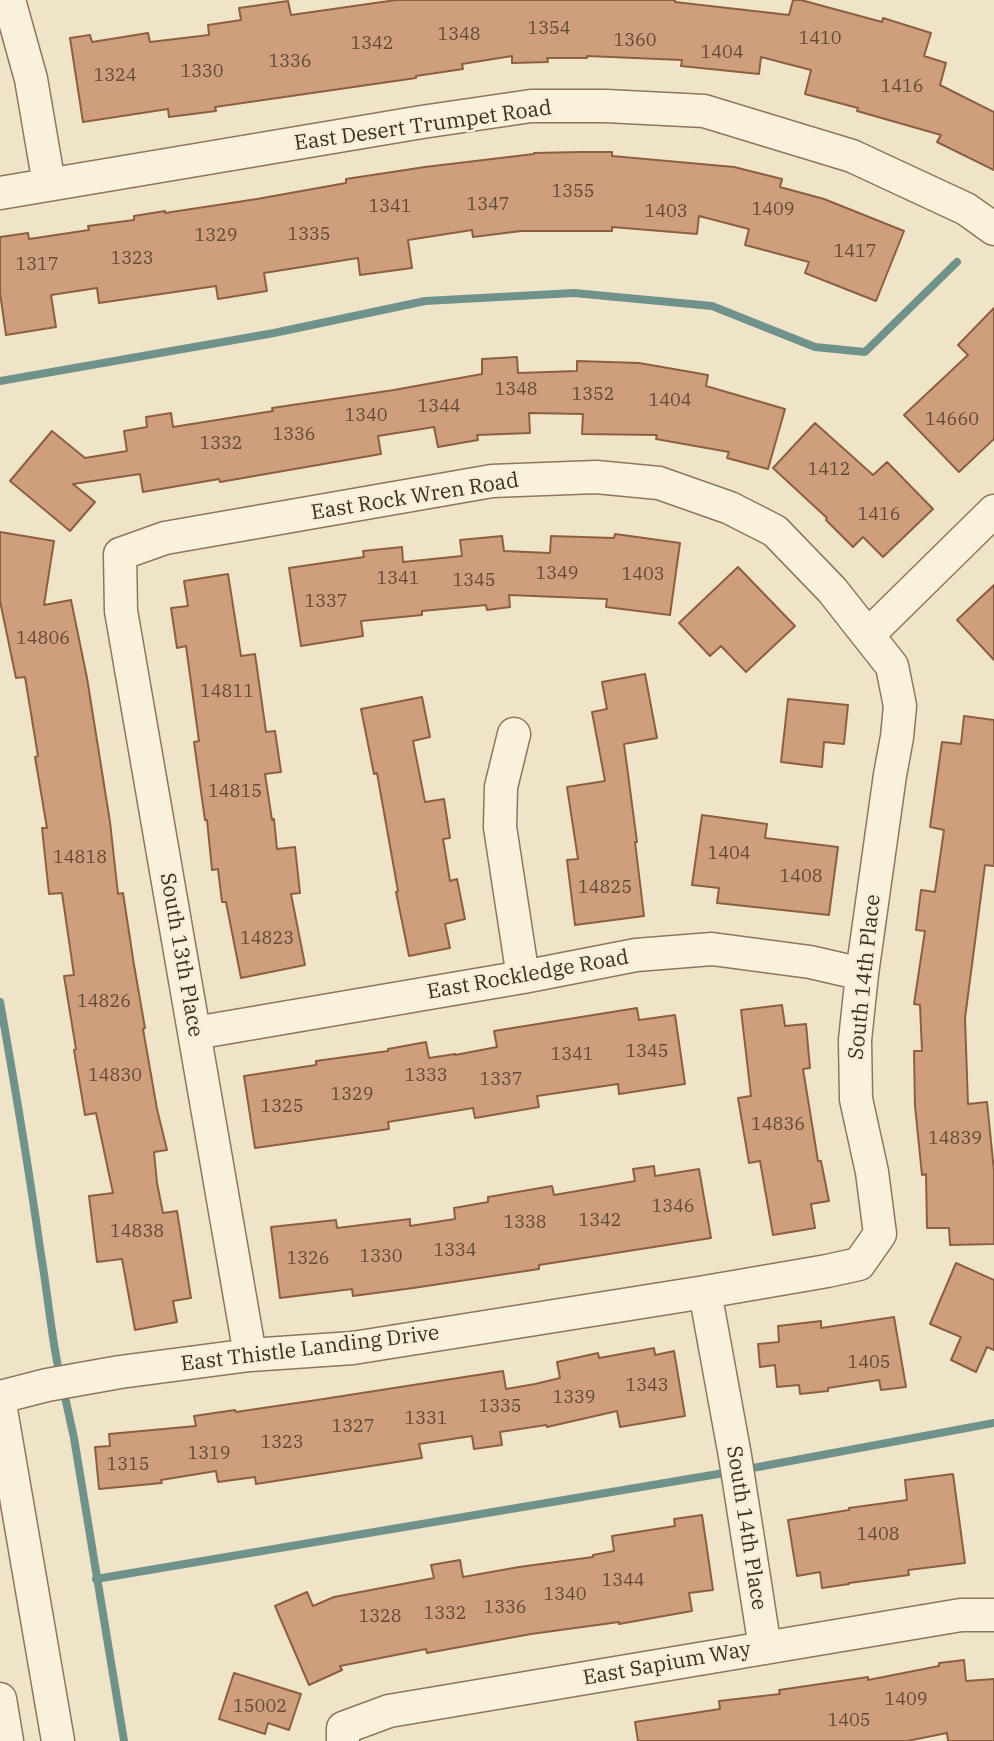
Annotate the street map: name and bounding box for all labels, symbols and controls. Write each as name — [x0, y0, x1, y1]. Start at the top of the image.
house number: 1354 — [527, 18, 571, 40]
house number: 1348 — [437, 24, 481, 46]
house number: 1410 — [798, 28, 842, 50]
house number: 1360 — [613, 30, 657, 52]
house number: 1342 — [350, 33, 394, 55]
house number: 1404 — [700, 42, 744, 64]
house number: 1336 — [268, 51, 312, 73]
house number: 1330 — [180, 61, 224, 83]
house number: 1324 — [93, 65, 137, 87]
house number: 1416 — [880, 76, 924, 98]
street label: East Desert Trumpet Road — [293, 95, 553, 157]
house number: 1355 — [551, 181, 595, 203]
house number: 1347 — [466, 194, 510, 216]
house number: 1341 — [368, 196, 412, 218]
house number: 1409 — [751, 199, 795, 221]
house number: 1403 — [644, 201, 688, 223]
house number: 1335 — [287, 224, 331, 246]
house number: 1329 — [194, 225, 238, 247]
house number: 1417 — [833, 241, 877, 263]
house number: 1323 — [110, 248, 154, 270]
house number: 1317 — [15, 254, 59, 276]
house number: 1348 — [494, 379, 538, 401]
house number: 1352 — [571, 384, 615, 406]
house number: 1404 — [648, 390, 692, 412]
house number: 1344 — [417, 396, 461, 418]
house number: 1340 — [344, 405, 388, 427]
house number: 14660 — [925, 409, 979, 431]
house number: 1336 — [272, 424, 316, 446]
house number: 1332 — [199, 433, 243, 455]
house number: 1412 — [807, 459, 851, 481]
street label: East Rock Wren Road — [309, 468, 521, 526]
house number: 1416 — [857, 504, 901, 526]
house number: 1349 — [535, 563, 579, 585]
house number: 1403 — [621, 564, 665, 586]
house number: 1341 — [376, 568, 420, 590]
house number: 1345 — [452, 570, 496, 592]
house number: 1337 — [304, 591, 348, 613]
house number: 14806 — [16, 628, 70, 650]
house number: 14811 — [200, 681, 254, 703]
house number: 14815 — [208, 781, 262, 803]
house number: 1404 — [707, 843, 751, 865]
house number: 14818 — [53, 847, 107, 869]
house number: 1408 — [779, 866, 823, 888]
street label: South 13th Place — [154, 871, 208, 1039]
house number: 14825 — [578, 877, 632, 899]
street label: South 14th Place — [844, 893, 886, 1061]
house number: 14823 — [240, 928, 294, 950]
street label: East Rockledge Road — [425, 945, 631, 1005]
house number: 14826 — [77, 991, 131, 1013]
house number: 1345 — [625, 1041, 669, 1063]
house number: 1341 — [550, 1044, 594, 1066]
house number: 14830 — [88, 1065, 142, 1087]
house number: 1333 — [404, 1065, 448, 1087]
house number: 1337 — [479, 1069, 523, 1091]
house number: 1329 — [330, 1084, 374, 1106]
house number: 1325 — [260, 1096, 304, 1118]
house number: 14836 — [751, 1114, 805, 1136]
house number: 14839 — [928, 1128, 982, 1150]
house number: 1346 — [651, 1196, 695, 1218]
house number: 1342 — [578, 1210, 622, 1232]
house number: 1338 — [503, 1212, 547, 1234]
house number: 14838 — [110, 1221, 164, 1243]
house number: 1334 — [433, 1240, 477, 1262]
house number: 1330 — [359, 1246, 403, 1268]
house number: 1326 — [286, 1248, 330, 1270]
street label: East Thistle Landing Drive — [179, 1321, 441, 1377]
house number: 1405 — [847, 1352, 891, 1374]
house number: 1343 — [625, 1375, 669, 1397]
house number: 1339 — [552, 1387, 596, 1409]
house number: 1335 — [478, 1396, 522, 1418]
house number: 1331 — [404, 1408, 448, 1430]
house number: 1327 — [331, 1416, 375, 1438]
house number: 1323 — [260, 1432, 304, 1454]
house number: 1319 — [187, 1443, 231, 1465]
street label: South 14th Place — [721, 1444, 771, 1612]
house number: 1315 — [106, 1454, 150, 1476]
house number: 1408 — [856, 1524, 900, 1546]
house number: 1344 — [601, 1570, 645, 1592]
house number: 1340 — [543, 1584, 587, 1606]
house number: 1336 — [483, 1597, 527, 1619]
house number: 1332 — [423, 1603, 467, 1625]
house number: 1328 — [358, 1606, 402, 1628]
street label: East Sapium Way — [581, 1637, 753, 1691]
house number: 1409 — [884, 1689, 928, 1711]
house number: 15002 — [233, 1696, 287, 1718]
house number: 1405 — [827, 1710, 871, 1732]

